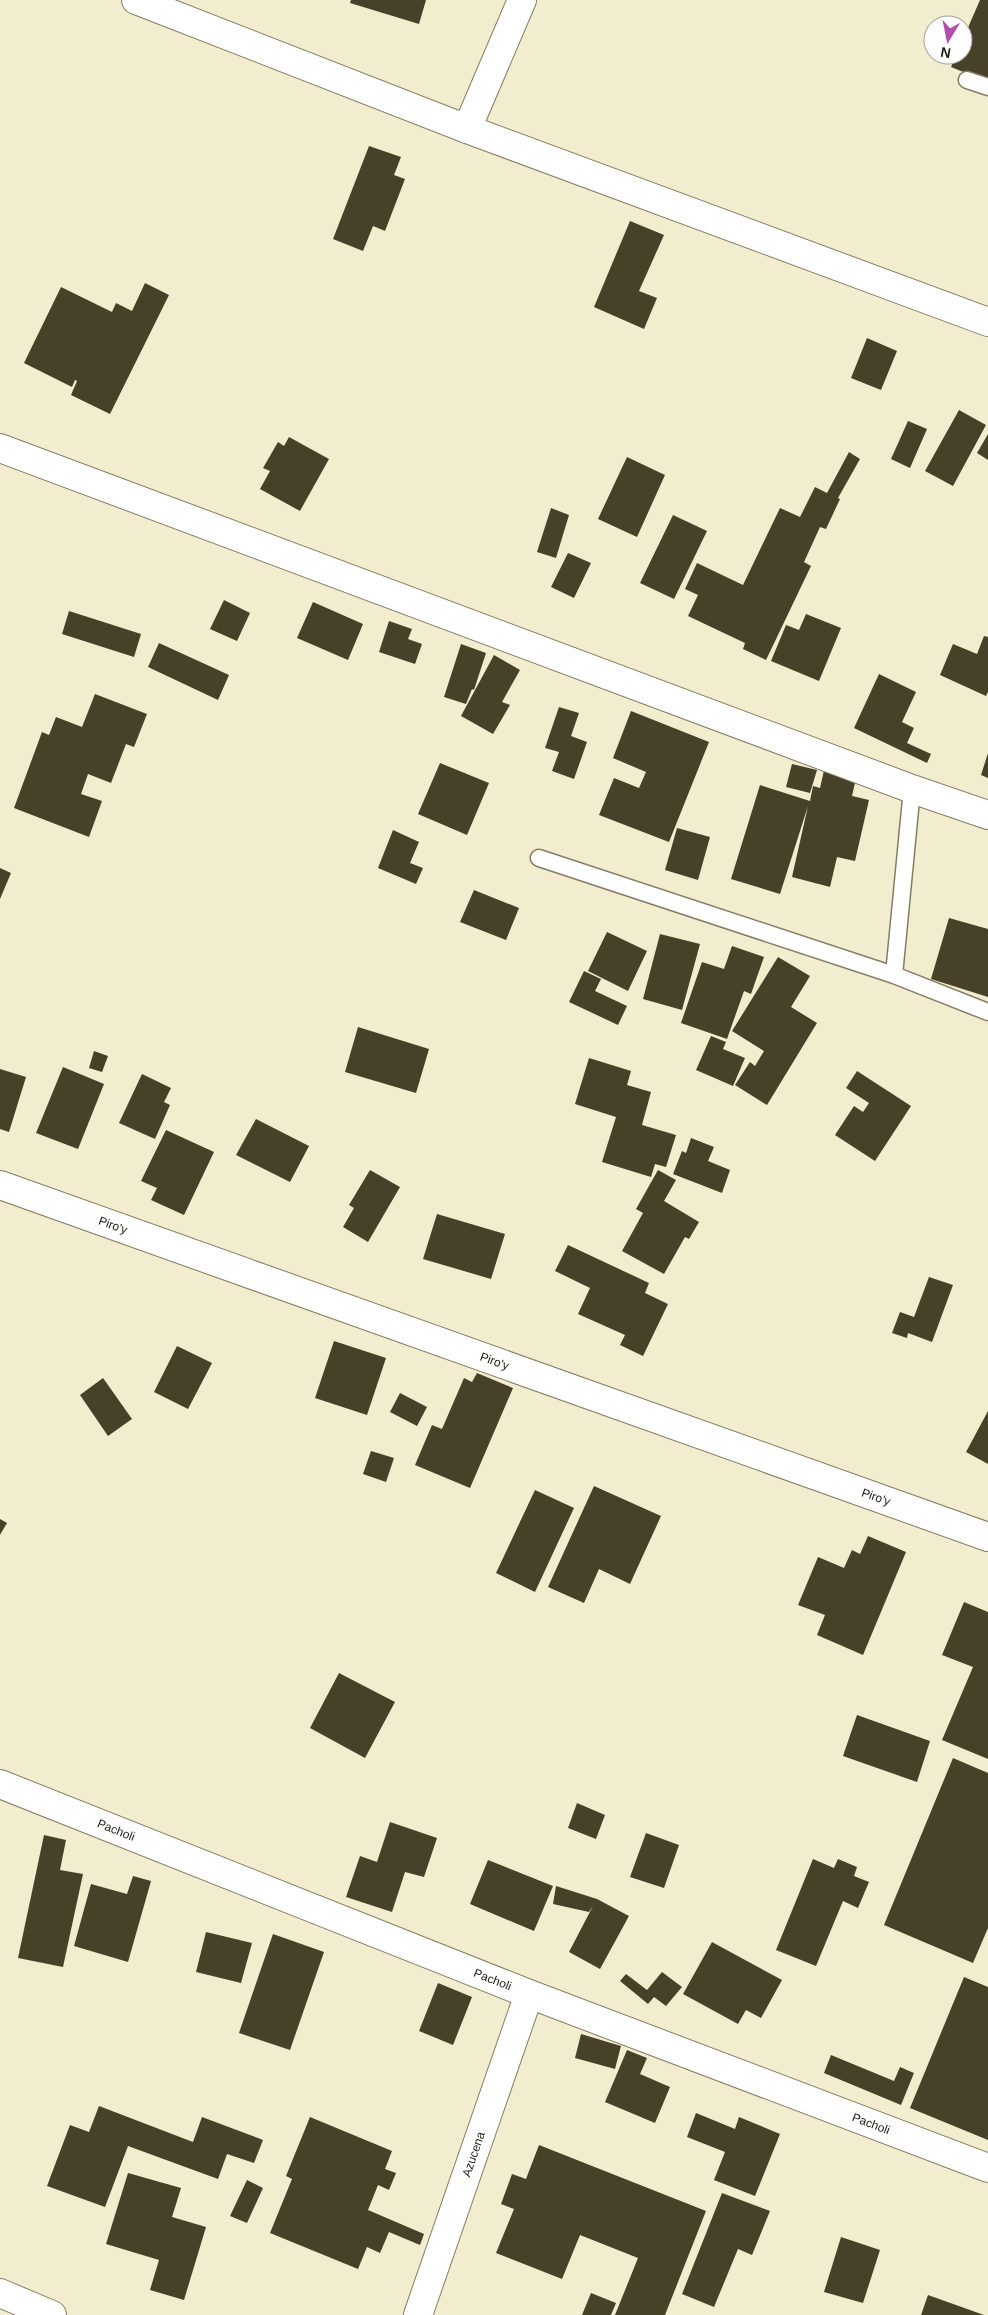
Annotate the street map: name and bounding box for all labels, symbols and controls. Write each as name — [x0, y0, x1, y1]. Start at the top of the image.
north arrow — [923, 15, 973, 65]
text: N — [939, 44, 952, 62]
street label: Piro'y — [97, 1214, 129, 1237]
street label: Piro'y — [478, 1350, 511, 1373]
street label: Piro'y — [860, 1486, 892, 1509]
street label: Pacholi — [95, 1816, 137, 1844]
street label: Pacholi — [472, 1966, 514, 1993]
street label: Pacholi — [850, 2110, 892, 2137]
street label: Azucena — [459, 2130, 488, 2179]

